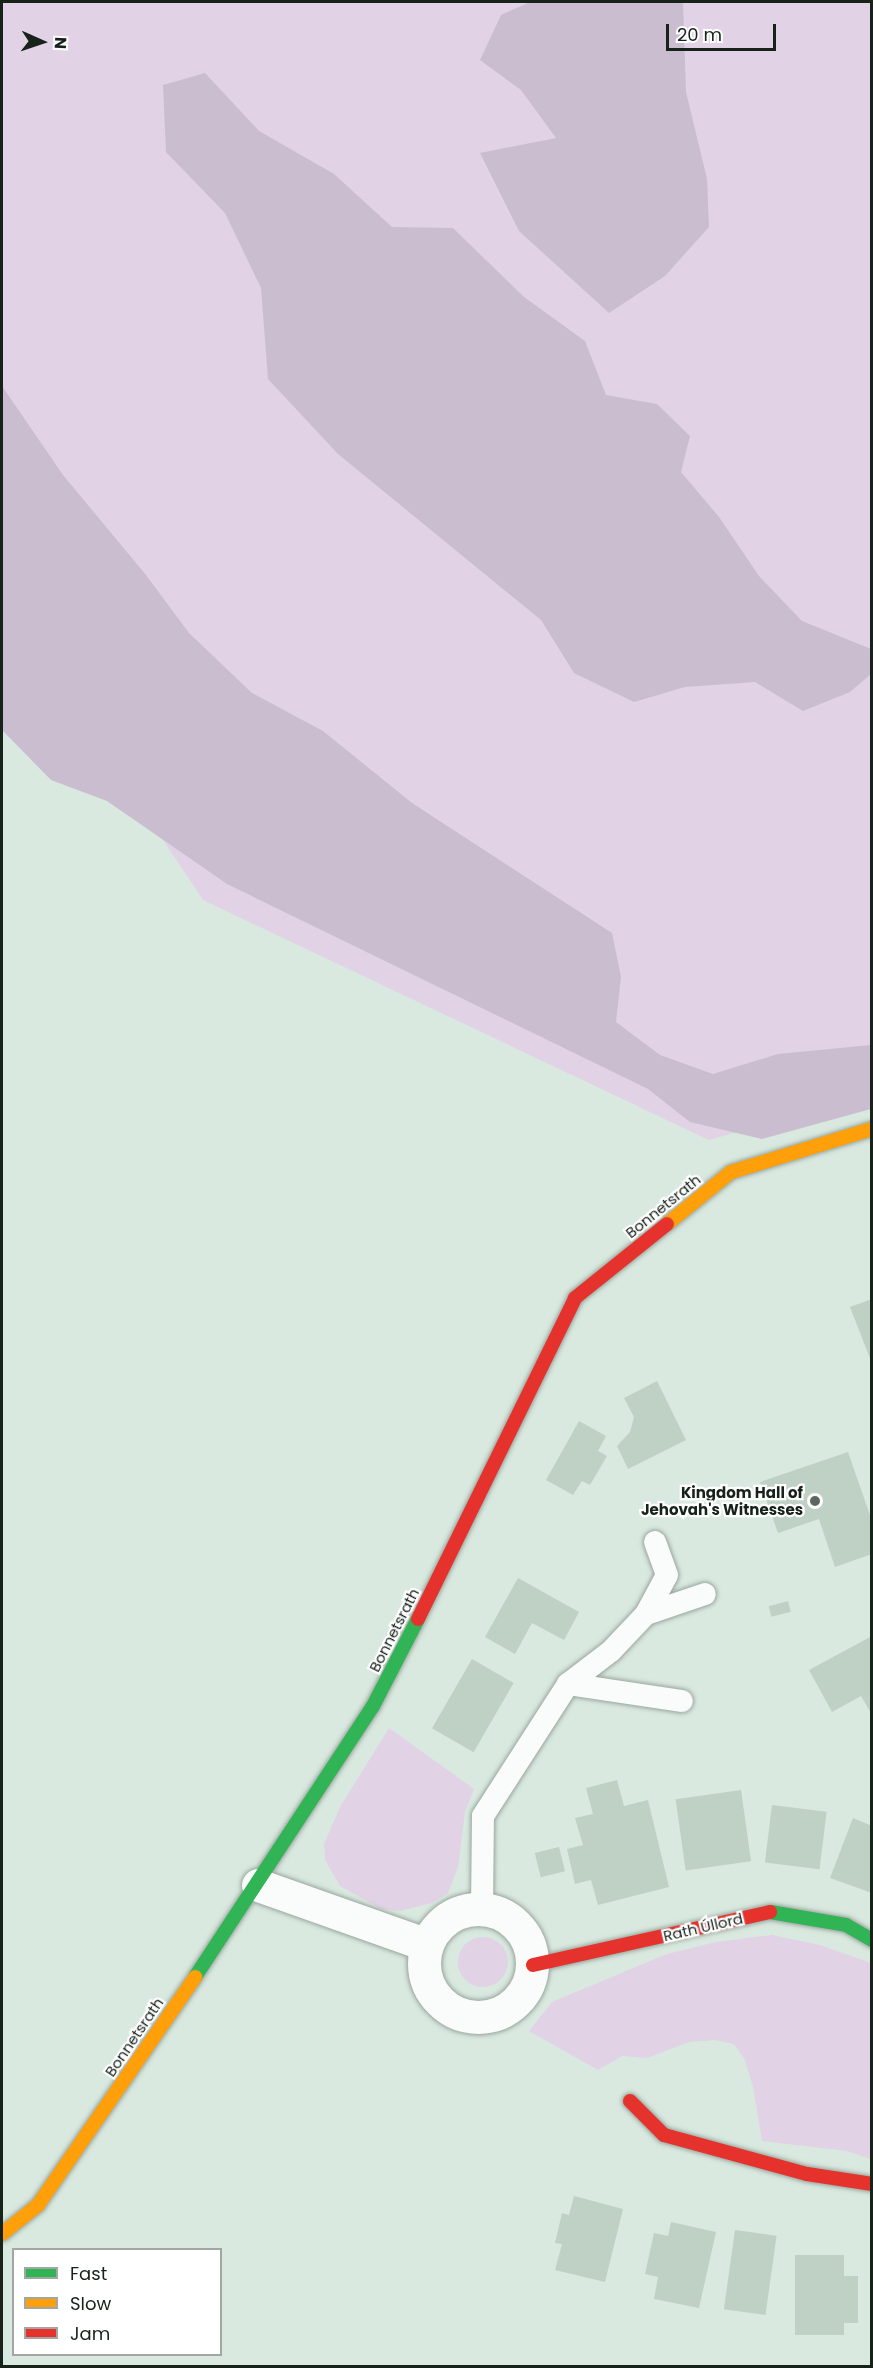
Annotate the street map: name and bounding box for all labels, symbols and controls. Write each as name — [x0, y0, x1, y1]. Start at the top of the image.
north arrow — [12, 12, 72, 72]
scale bar — [669, 12, 778, 50]
text: 20 m — [677, 22, 722, 47]
text: N — [49, 36, 72, 50]
street label: Bonnetsrath — [622, 1170, 704, 1242]
place label: Kingdom Hall of Jehovah's Witnesses — [641, 1483, 803, 1518]
marker: Kingdom Hall of Jehovah's Witnesses — [808, 1494, 822, 1508]
street label: Bonnetsrath — [365, 1585, 423, 1675]
street label: Rath Úllord — [661, 1909, 745, 1945]
street label: Bonnetsrath — [101, 1994, 167, 2080]
legend — [12, 2248, 222, 2356]
text: Fast — [70, 2261, 107, 2286]
text: Slow — [70, 2291, 111, 2316]
text: Jam — [70, 2321, 110, 2346]

